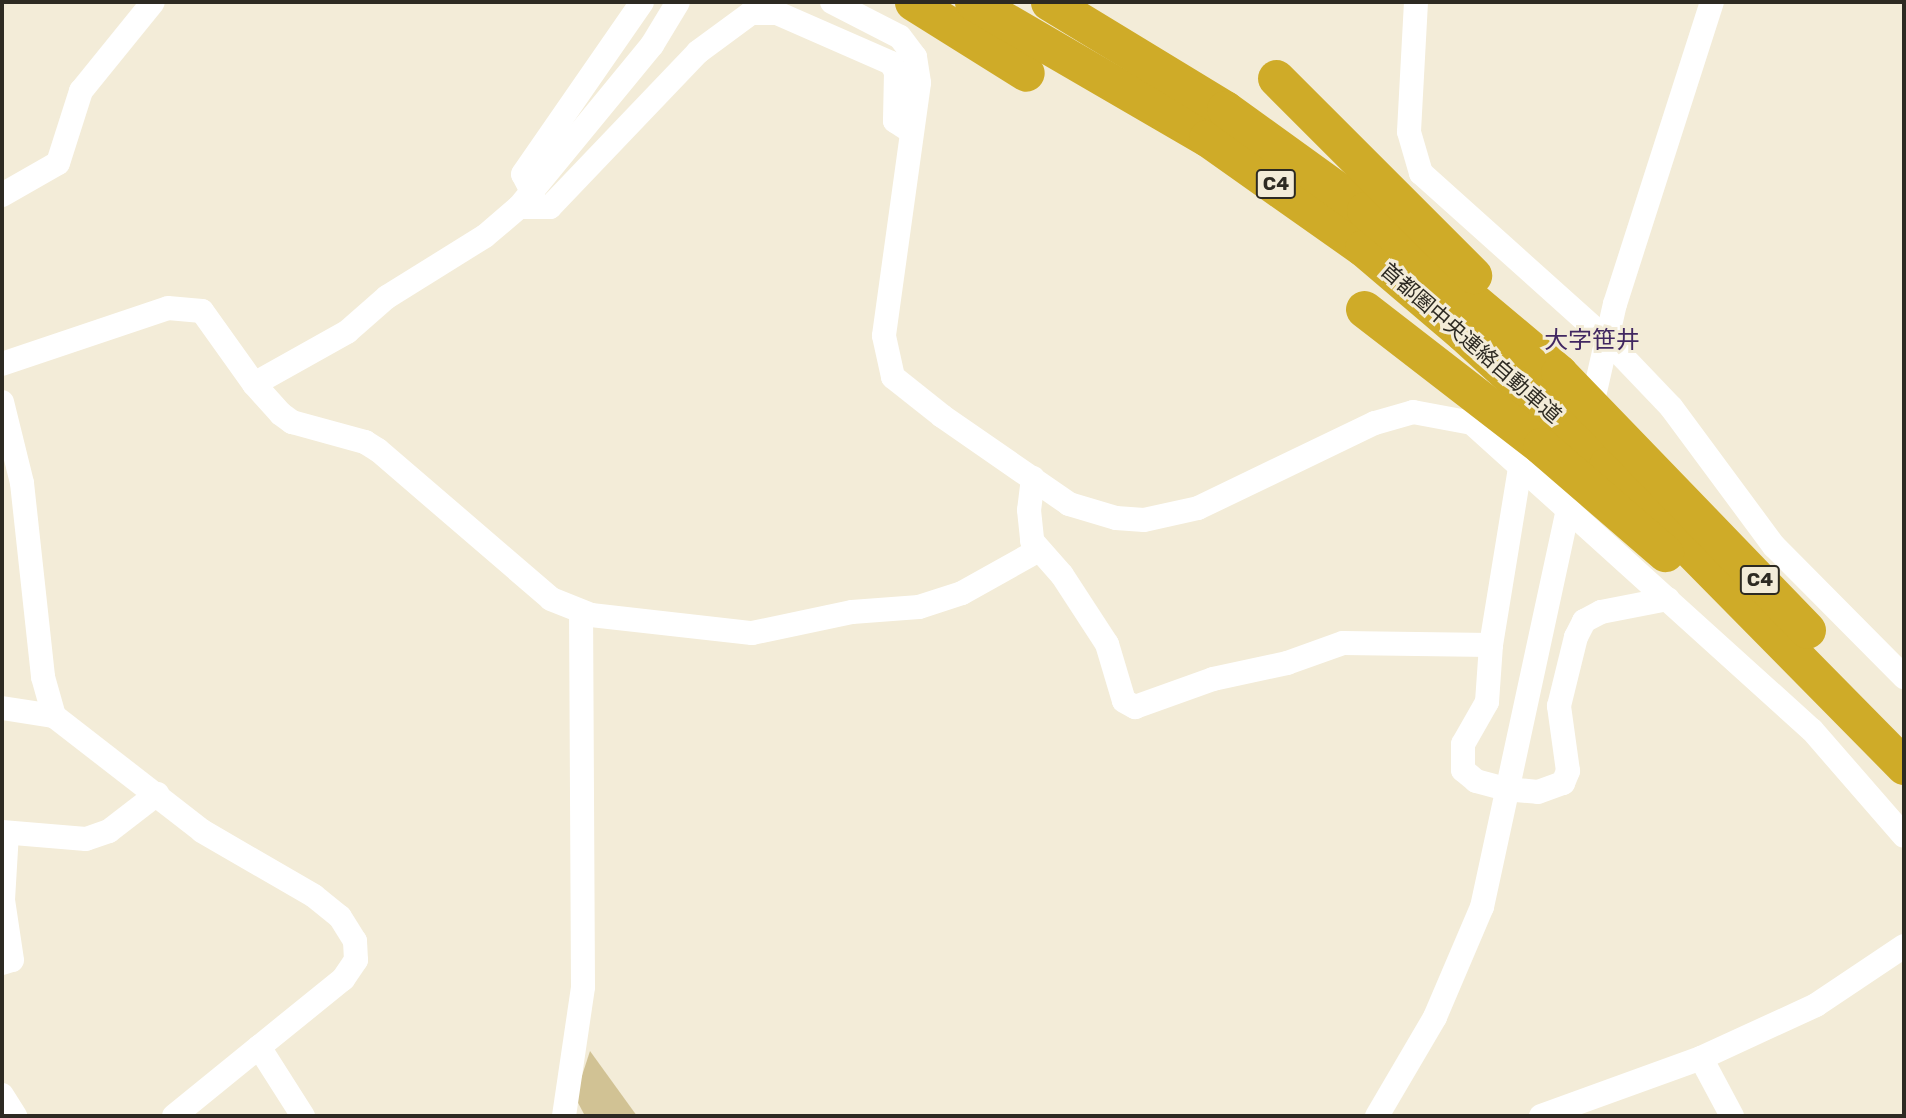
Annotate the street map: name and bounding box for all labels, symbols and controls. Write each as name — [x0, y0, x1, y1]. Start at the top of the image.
road number: C4 — [1255, 168, 1297, 200]
street label: 首都圏中央連絡自動車道 — [1376, 258, 1566, 428]
district label: 大字笹井 — [1544, 327, 1640, 355]
road number: C4 — [1739, 565, 1781, 596]

